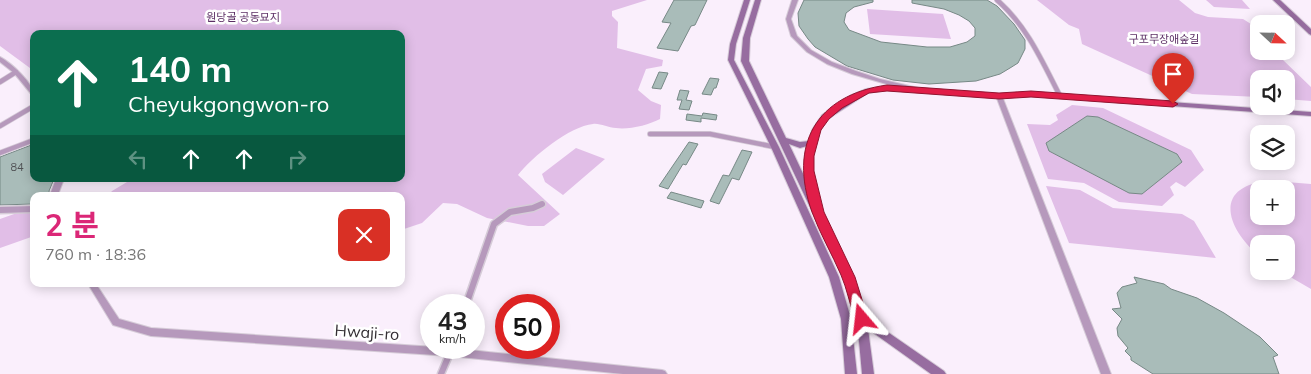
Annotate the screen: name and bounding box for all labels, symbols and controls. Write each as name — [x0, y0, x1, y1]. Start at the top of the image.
park label: 원당골 공동묘지 — [206, 10, 280, 24]
north arrow — [1250, 15, 1295, 60]
map controls — [1250, 15, 1295, 280]
park label: 구포무장애숲길 — [1129, 32, 1199, 46]
text: 140 m — [128, 47, 232, 91]
icon: ahead — [45, 50, 110, 115]
pin — [1152, 53, 1194, 104]
icon: arrive — [1159, 60, 1187, 88]
button: sound — [1250, 70, 1295, 115]
text: Cheyukgongwon-ro — [128, 90, 329, 118]
button: layers — [1250, 125, 1295, 170]
icon: left — [124, 145, 152, 173]
icon: ahead — [177, 145, 205, 173]
icon: ahead — [230, 145, 258, 173]
icon: right — [283, 145, 311, 173]
house number: 84 — [10, 160, 24, 174]
button: + — [1250, 180, 1295, 225]
text: 2 분 — [45, 206, 99, 244]
button: close — [338, 209, 390, 261]
button: − — [1250, 235, 1295, 280]
text: 760 m · 18:36 — [45, 244, 146, 264]
position arrow — [835, 292, 887, 344]
speed limit sign: 50 — [495, 294, 560, 359]
text: 43 — [437, 305, 468, 336]
street label: Hwaji-ro — [334, 320, 400, 344]
text: km/h — [439, 331, 466, 346]

